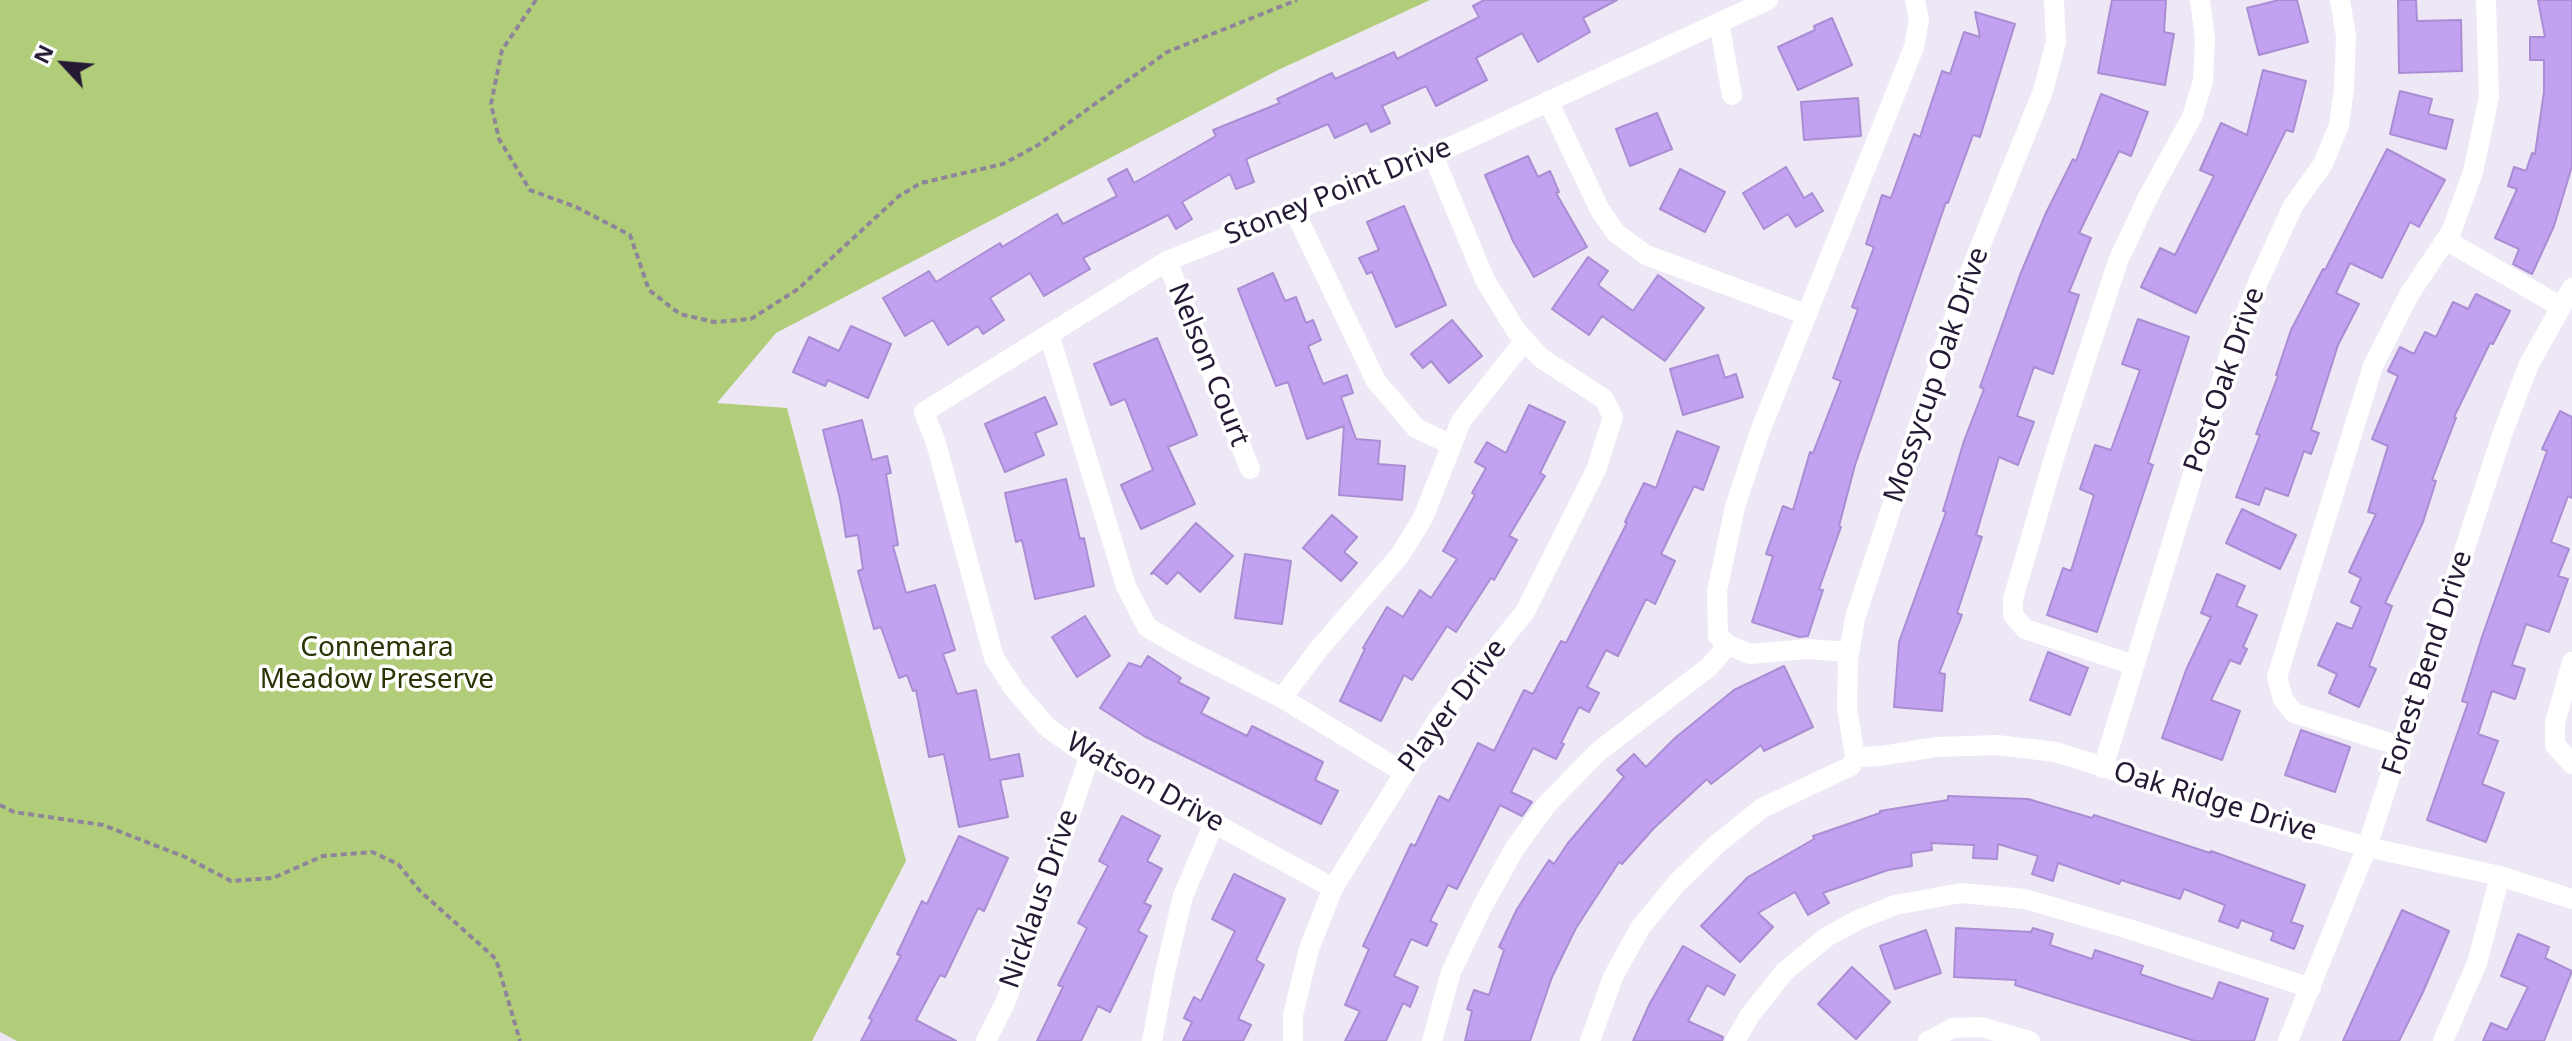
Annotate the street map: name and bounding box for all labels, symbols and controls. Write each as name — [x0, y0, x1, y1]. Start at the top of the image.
north arrow — [24, 24, 104, 104]
text: N — [25, 39, 60, 68]
street label: Stoney Point Drive — [1220, 131, 1456, 253]
street label: Mossycup Oak Drive — [1878, 243, 1996, 507]
street label: Nelson Court — [1160, 279, 1256, 451]
street label: Post Oak Drive — [2178, 283, 2272, 477]
street label: Forest Bend Drive — [2376, 546, 2480, 780]
park label: Connemara Meadow Preserve — [260, 631, 494, 697]
street label: Player Drive — [1392, 633, 1514, 779]
street label: Watson Drive — [1060, 726, 1230, 840]
street label: Oak Ridge Drive — [2109, 755, 2321, 849]
street label: Nicklaus Drive — [994, 805, 1086, 993]

